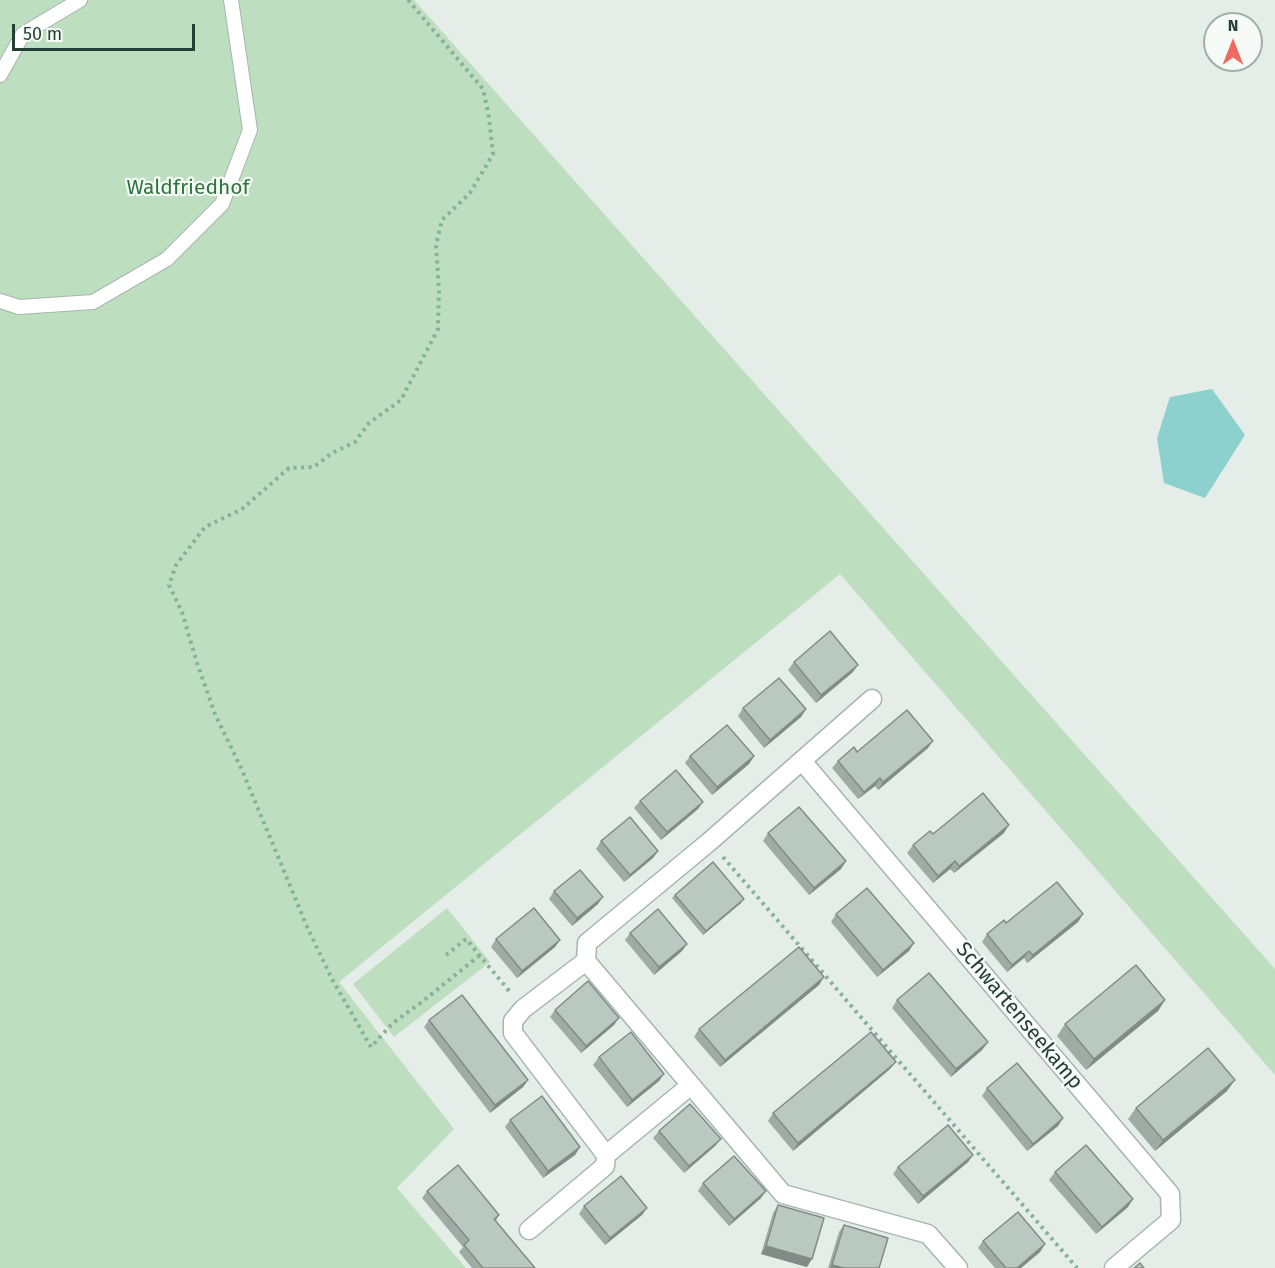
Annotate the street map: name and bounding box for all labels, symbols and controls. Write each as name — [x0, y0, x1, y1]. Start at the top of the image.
scale bar — [15, 12, 198, 50]
north arrow — [1203, 12, 1263, 72]
text: N — [1228, 16, 1238, 35]
text: 50 m — [23, 23, 62, 45]
park label: Waldfriedhof — [126, 175, 250, 201]
street label: Schwartenseekamp — [950, 937, 1088, 1095]

